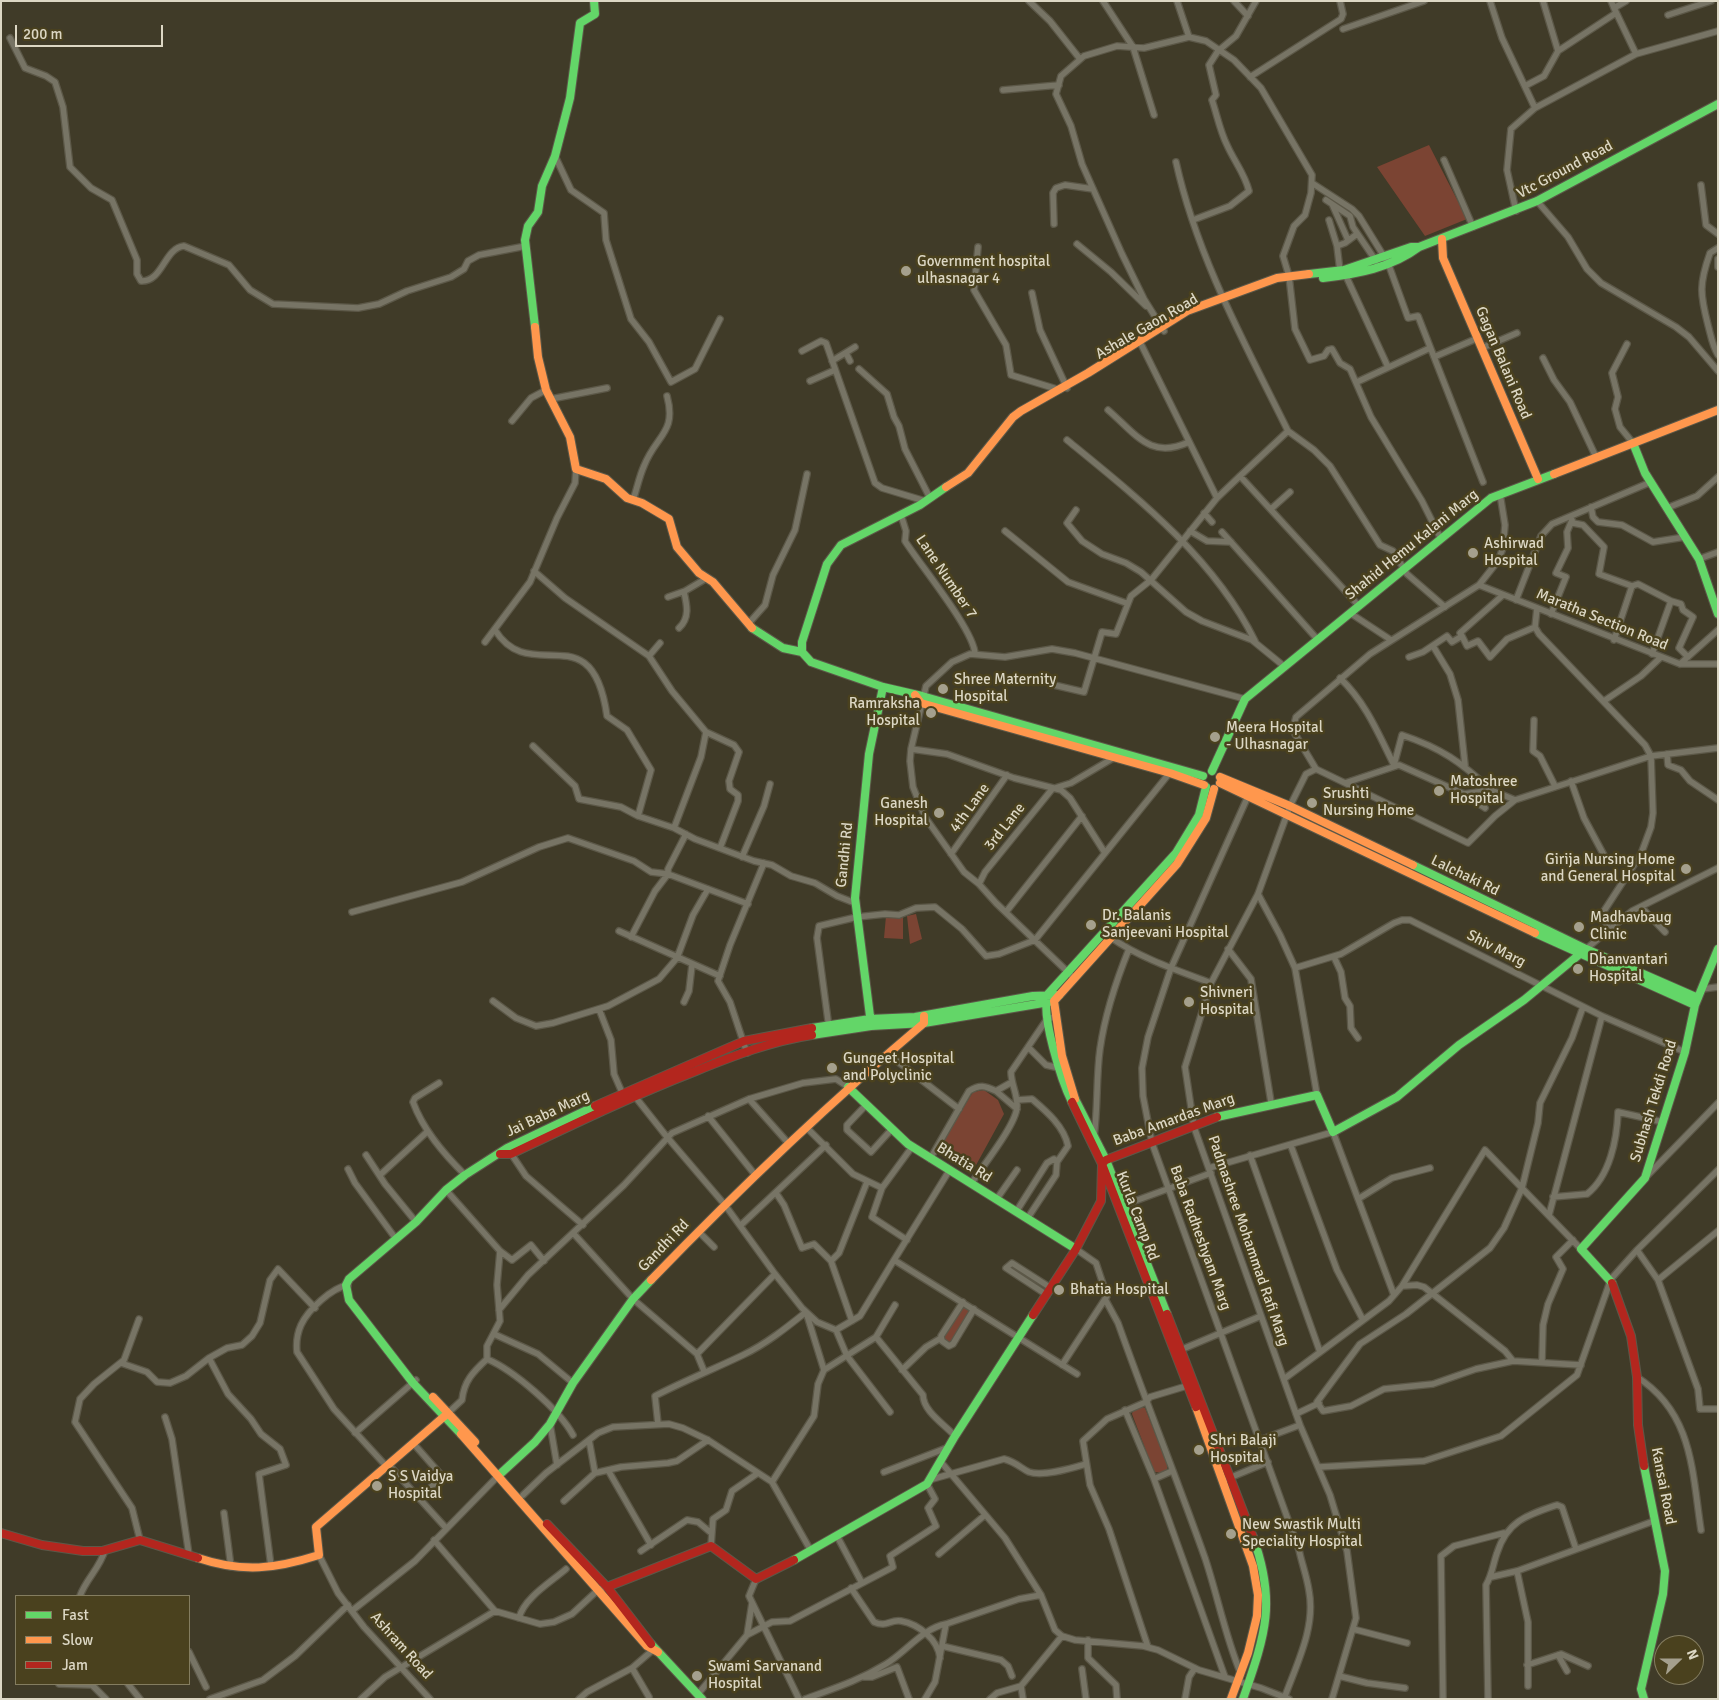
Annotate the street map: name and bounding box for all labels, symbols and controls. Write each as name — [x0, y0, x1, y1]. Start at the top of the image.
scale bar — [18, 15, 165, 47]
text: 200 m — [23, 25, 63, 43]
street label: Vtc Ground Road — [1514, 137, 1616, 203]
place label: Government hospital ulhasnagar 4 — [917, 253, 1050, 288]
marker: Government hospital ulhasnagar 4 — [899, 264, 913, 278]
street label: Ashale Gaon Road — [1093, 290, 1201, 364]
street label: Gagan Balani Road — [1471, 304, 1535, 422]
street label: Shahid Hemu Kalani Marg — [1342, 486, 1482, 604]
street label: Lane Number 7 — [911, 532, 981, 622]
place label: Ashirwad Hospital — [1484, 535, 1544, 570]
marker: Ashirwad Hospital — [1466, 546, 1480, 560]
street label: Maratha Section Road — [1533, 585, 1671, 655]
place label: Shree Maternity Hospital — [954, 671, 1056, 706]
marker: Shree Maternity Hospital — [936, 682, 950, 696]
place label: Ramraksha Hospital — [849, 695, 920, 730]
marker: Ramraksha Hospital — [924, 706, 938, 720]
place label: Meera Hospital - Ulhasnagar — [1226, 719, 1323, 754]
marker: Meera Hospital - Ulhasnagar — [1208, 730, 1222, 744]
place label: Matoshree Hospital — [1450, 773, 1517, 808]
street label: 4th Lane — [946, 780, 994, 836]
marker: Matoshree Hospital — [1432, 784, 1446, 798]
place label: Srushti Nursing Home — [1323, 785, 1414, 820]
place label: Ganesh Hospital — [874, 795, 928, 830]
marker: Srushti Nursing Home — [1305, 796, 1319, 810]
street label: 3rd Lane — [981, 800, 1029, 854]
marker: Ganesh Hospital — [932, 806, 946, 820]
street label: Gandhi Rd — [833, 821, 857, 889]
place label: Girija Nursing Home and General Hospital — [1541, 851, 1675, 886]
street label: Lalchaki Rd — [1428, 852, 1502, 900]
marker: Girija Nursing Home and General Hospital — [1679, 862, 1693, 876]
place label: Dr. Balanis Sanjeevani Hospital — [1102, 907, 1229, 942]
place label: Madhavbaug Clinic — [1590, 909, 1672, 944]
marker: Dr. Balanis Sanjeevani Hospital — [1084, 918, 1098, 932]
marker: Madhavbaug Clinic — [1572, 920, 1586, 934]
street label: Shiv Marg — [1464, 927, 1528, 971]
place label: Dhanvantari Hospital — [1589, 951, 1668, 986]
marker: Dhanvantari Hospital — [1571, 962, 1585, 976]
place label: Shivneri Hospital — [1200, 984, 1254, 1019]
marker: Shivneri Hospital — [1182, 995, 1196, 1009]
street label: Subhash Tekdi Road — [1627, 1038, 1681, 1164]
place label: Gungeet Hospital and Polyclinic — [843, 1050, 954, 1085]
marker: Gungeet Hospital and Polyclinic — [825, 1061, 839, 1075]
street label: Jai Baba Marg — [503, 1087, 593, 1141]
street label: Baba Amardas Marg — [1111, 1090, 1237, 1150]
street label: Padmashree Mohammad Rafi Marg — [1203, 1133, 1293, 1349]
street label: Bhatia Rd — [933, 1139, 995, 1187]
street label: Baba Radheshyam Marg — [1165, 1163, 1235, 1313]
street label: Kurla Camp Rd — [1112, 1169, 1162, 1263]
street label: Gandhi Rd — [635, 1216, 693, 1276]
place label: Bhatia Hospital — [1070, 1281, 1169, 1299]
marker: Bhatia Hospital — [1052, 1283, 1066, 1297]
place label: Shri Balaji Hospital — [1210, 1432, 1277, 1467]
marker: Shri Balaji Hospital — [1192, 1443, 1206, 1457]
street label: Kansai Road — [1647, 1446, 1679, 1526]
place label: S S Vaidya Hospital — [388, 1468, 453, 1503]
marker: S S Vaidya Hospital — [370, 1479, 384, 1493]
place label: New Swastik Multi Speciality Hospital — [1242, 1516, 1362, 1551]
marker: New Swastik Multi Speciality Hospital — [1224, 1527, 1238, 1541]
legend — [15, 1595, 190, 1685]
text: Fast — [62, 1606, 89, 1624]
street label: Ashram Road — [366, 1609, 436, 1683]
text: Slow — [62, 1631, 93, 1649]
north arrow — [1654, 1635, 1704, 1685]
text: N — [1683, 1647, 1702, 1662]
text: Jam — [62, 1656, 88, 1674]
place label: Swami Sarvanand Hospital — [708, 1658, 822, 1693]
marker: Swami Sarvanand Hospital — [690, 1669, 704, 1683]

